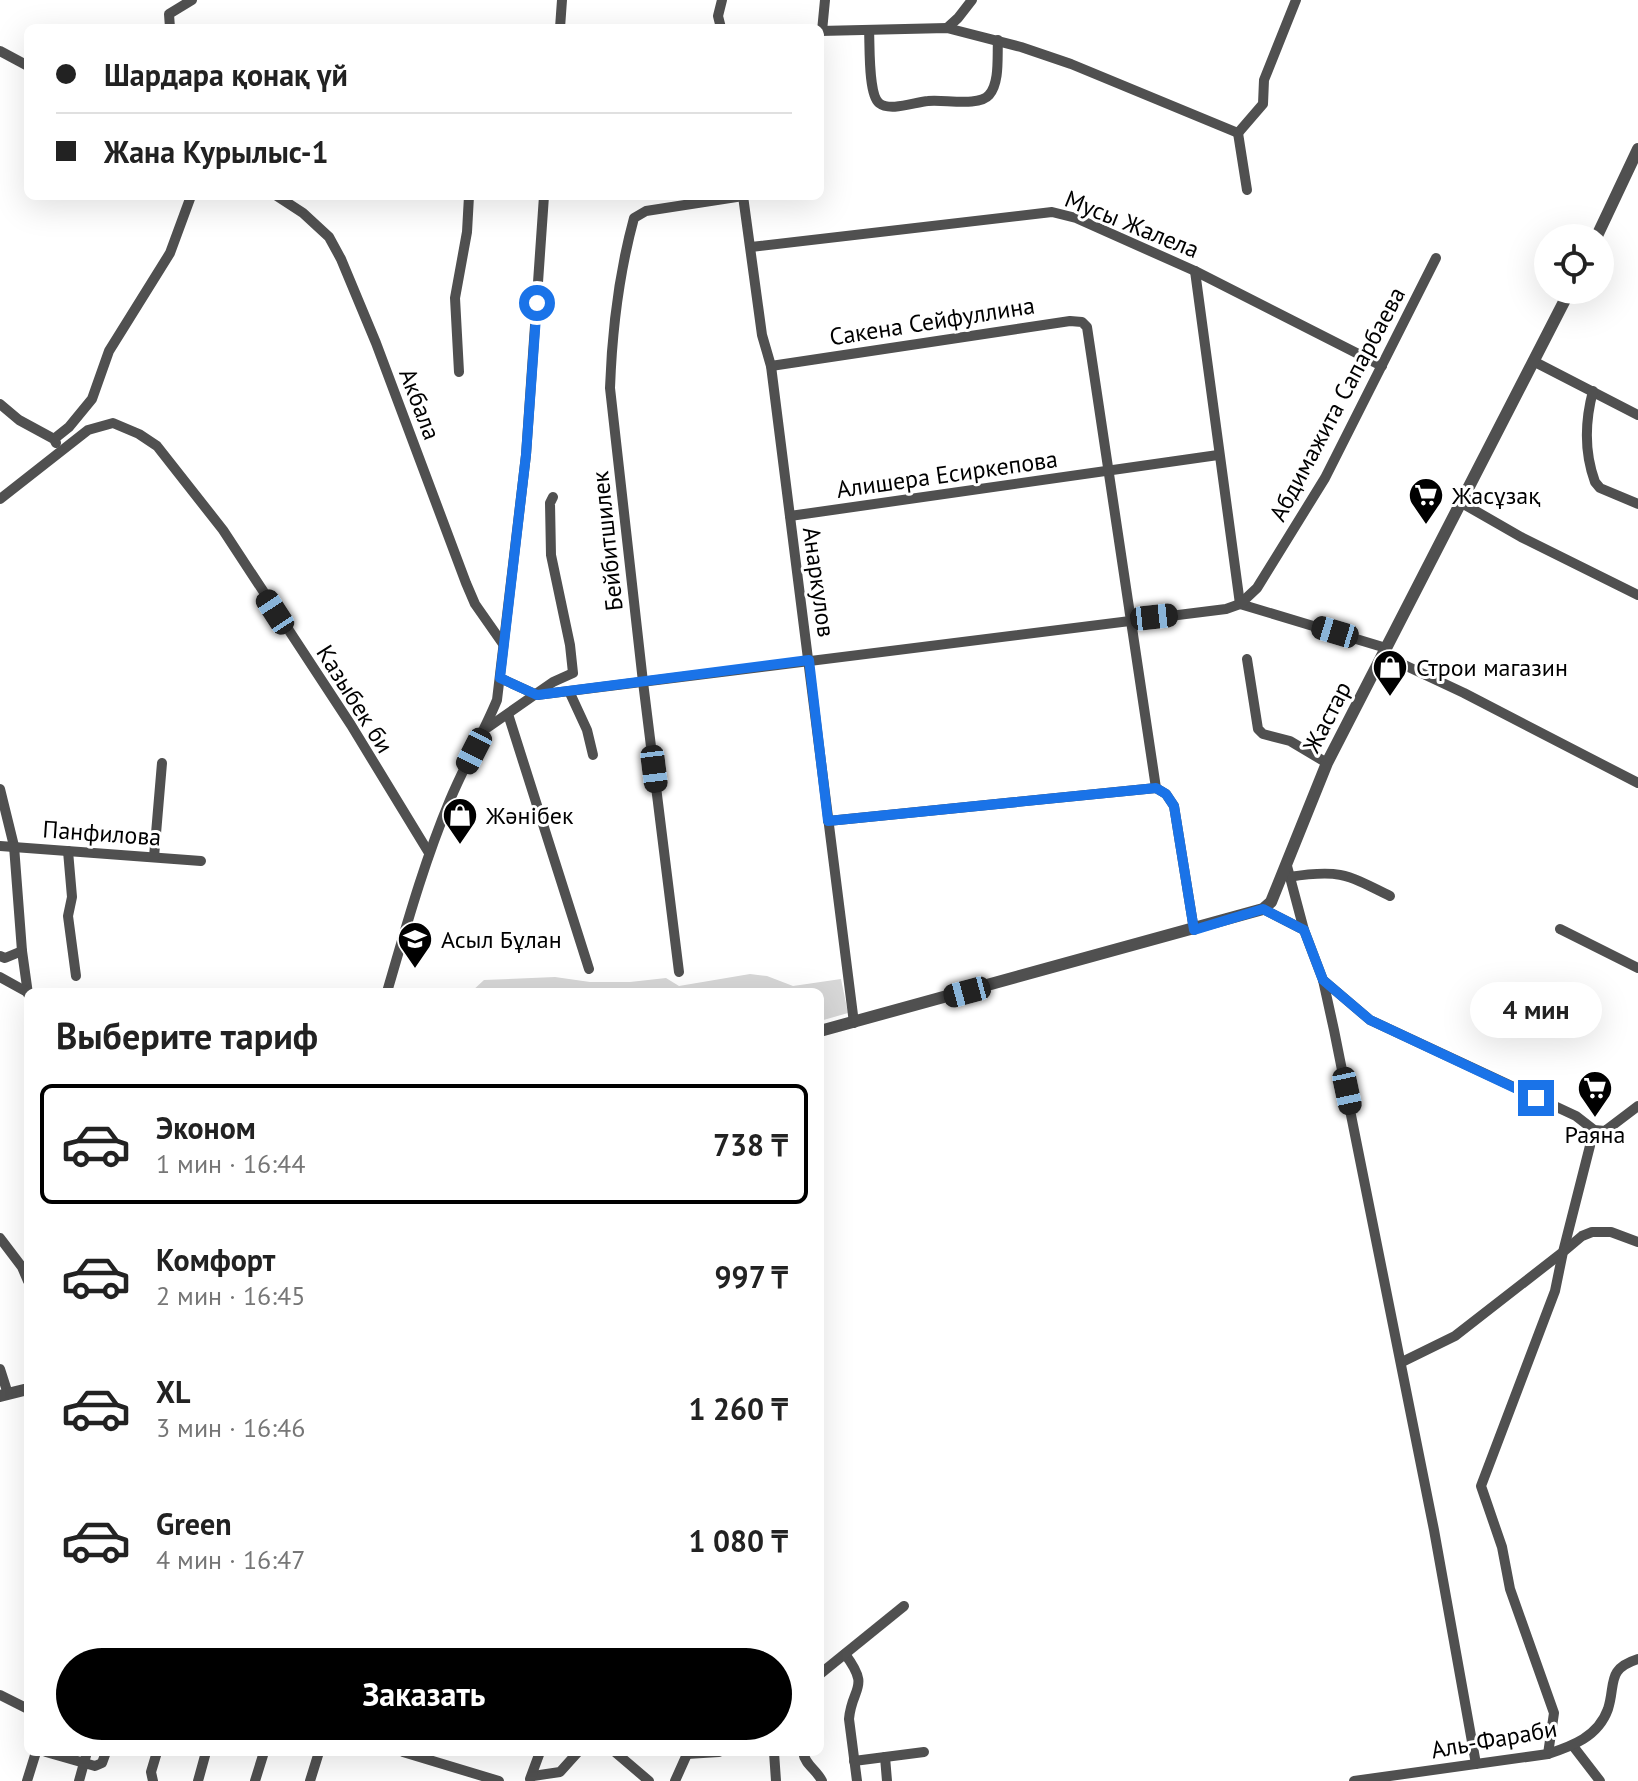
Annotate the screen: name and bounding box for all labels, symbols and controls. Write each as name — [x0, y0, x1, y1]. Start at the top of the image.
text: Шардара қонақ үй — [104, 55, 348, 94]
text: Жана Курылыс-1 — [104, 132, 329, 171]
street label: Мусы Жалела — [1060, 183, 1204, 265]
map controls — [1534, 224, 1614, 304]
button: locate — [1534, 224, 1614, 304]
street label: Абдимажита Сапарбаева — [1262, 281, 1412, 527]
route start — [519, 285, 555, 321]
street label: Сакена Сейфуллина — [827, 289, 1037, 353]
street label: Акбала — [392, 364, 448, 444]
street label: Алишера Есиркепова — [834, 443, 1060, 505]
street label: Бейбитшилек — [584, 469, 630, 613]
supermarket icon: Жасұзақ — [1407, 476, 1445, 526]
place label: Жасұзақ — [1451, 480, 1540, 511]
street label: Анаркулов — [796, 525, 842, 639]
car — [252, 585, 298, 639]
car — [1129, 603, 1179, 631]
car — [1309, 614, 1361, 650]
street label: Казыбек би — [310, 639, 400, 759]
shop icon: Строи магазин — [1371, 648, 1409, 698]
place label: Строи магазин — [1416, 652, 1568, 683]
street label: Жастар — [1295, 676, 1358, 759]
car — [452, 724, 496, 778]
car — [639, 744, 669, 794]
shop icon: Жәнібек — [441, 796, 479, 846]
place label: Жәнібек — [485, 800, 574, 831]
street label: Панфилова — [42, 813, 162, 853]
school or university icon: Асыл Бұлан — [396, 920, 434, 970]
place label: Асыл Бұлан — [441, 924, 562, 955]
car — [941, 974, 993, 1010]
callout: 4 мин — [1470, 982, 1602, 1038]
text: 4 мин — [1503, 993, 1569, 1026]
text: Выберите тариф — [56, 1012, 318, 1059]
car — [1330, 1065, 1364, 1117]
supermarket icon: Раяна — [1576, 1069, 1614, 1119]
route end — [1518, 1080, 1554, 1116]
icon: car — [60, 1108, 132, 1180]
text: Эконом — [156, 1108, 256, 1147]
place label: Раяна — [1565, 1119, 1625, 1150]
text: 738 ₸ — [713, 1125, 788, 1164]
text: 1 мин · 16:44 — [156, 1147, 305, 1180]
icon: car — [60, 1240, 132, 1312]
text: Комфорт — [156, 1240, 275, 1279]
text: 997 ₸ — [715, 1257, 788, 1296]
text: 2 мин · 16:45 — [156, 1279, 305, 1312]
icon: car — [60, 1372, 132, 1444]
text: XL — [156, 1372, 190, 1411]
text: 1 260 ₸ — [688, 1389, 788, 1428]
text: 3 мин · 16:46 — [156, 1411, 305, 1444]
icon: car — [60, 1504, 132, 1576]
text: Green — [156, 1504, 231, 1543]
text: 1 080 ₸ — [688, 1521, 788, 1560]
text: 4 мин · 16:47 — [156, 1543, 305, 1576]
button: Заказать — [56, 1648, 792, 1740]
street label: Аль-Фараби — [1429, 1713, 1559, 1765]

